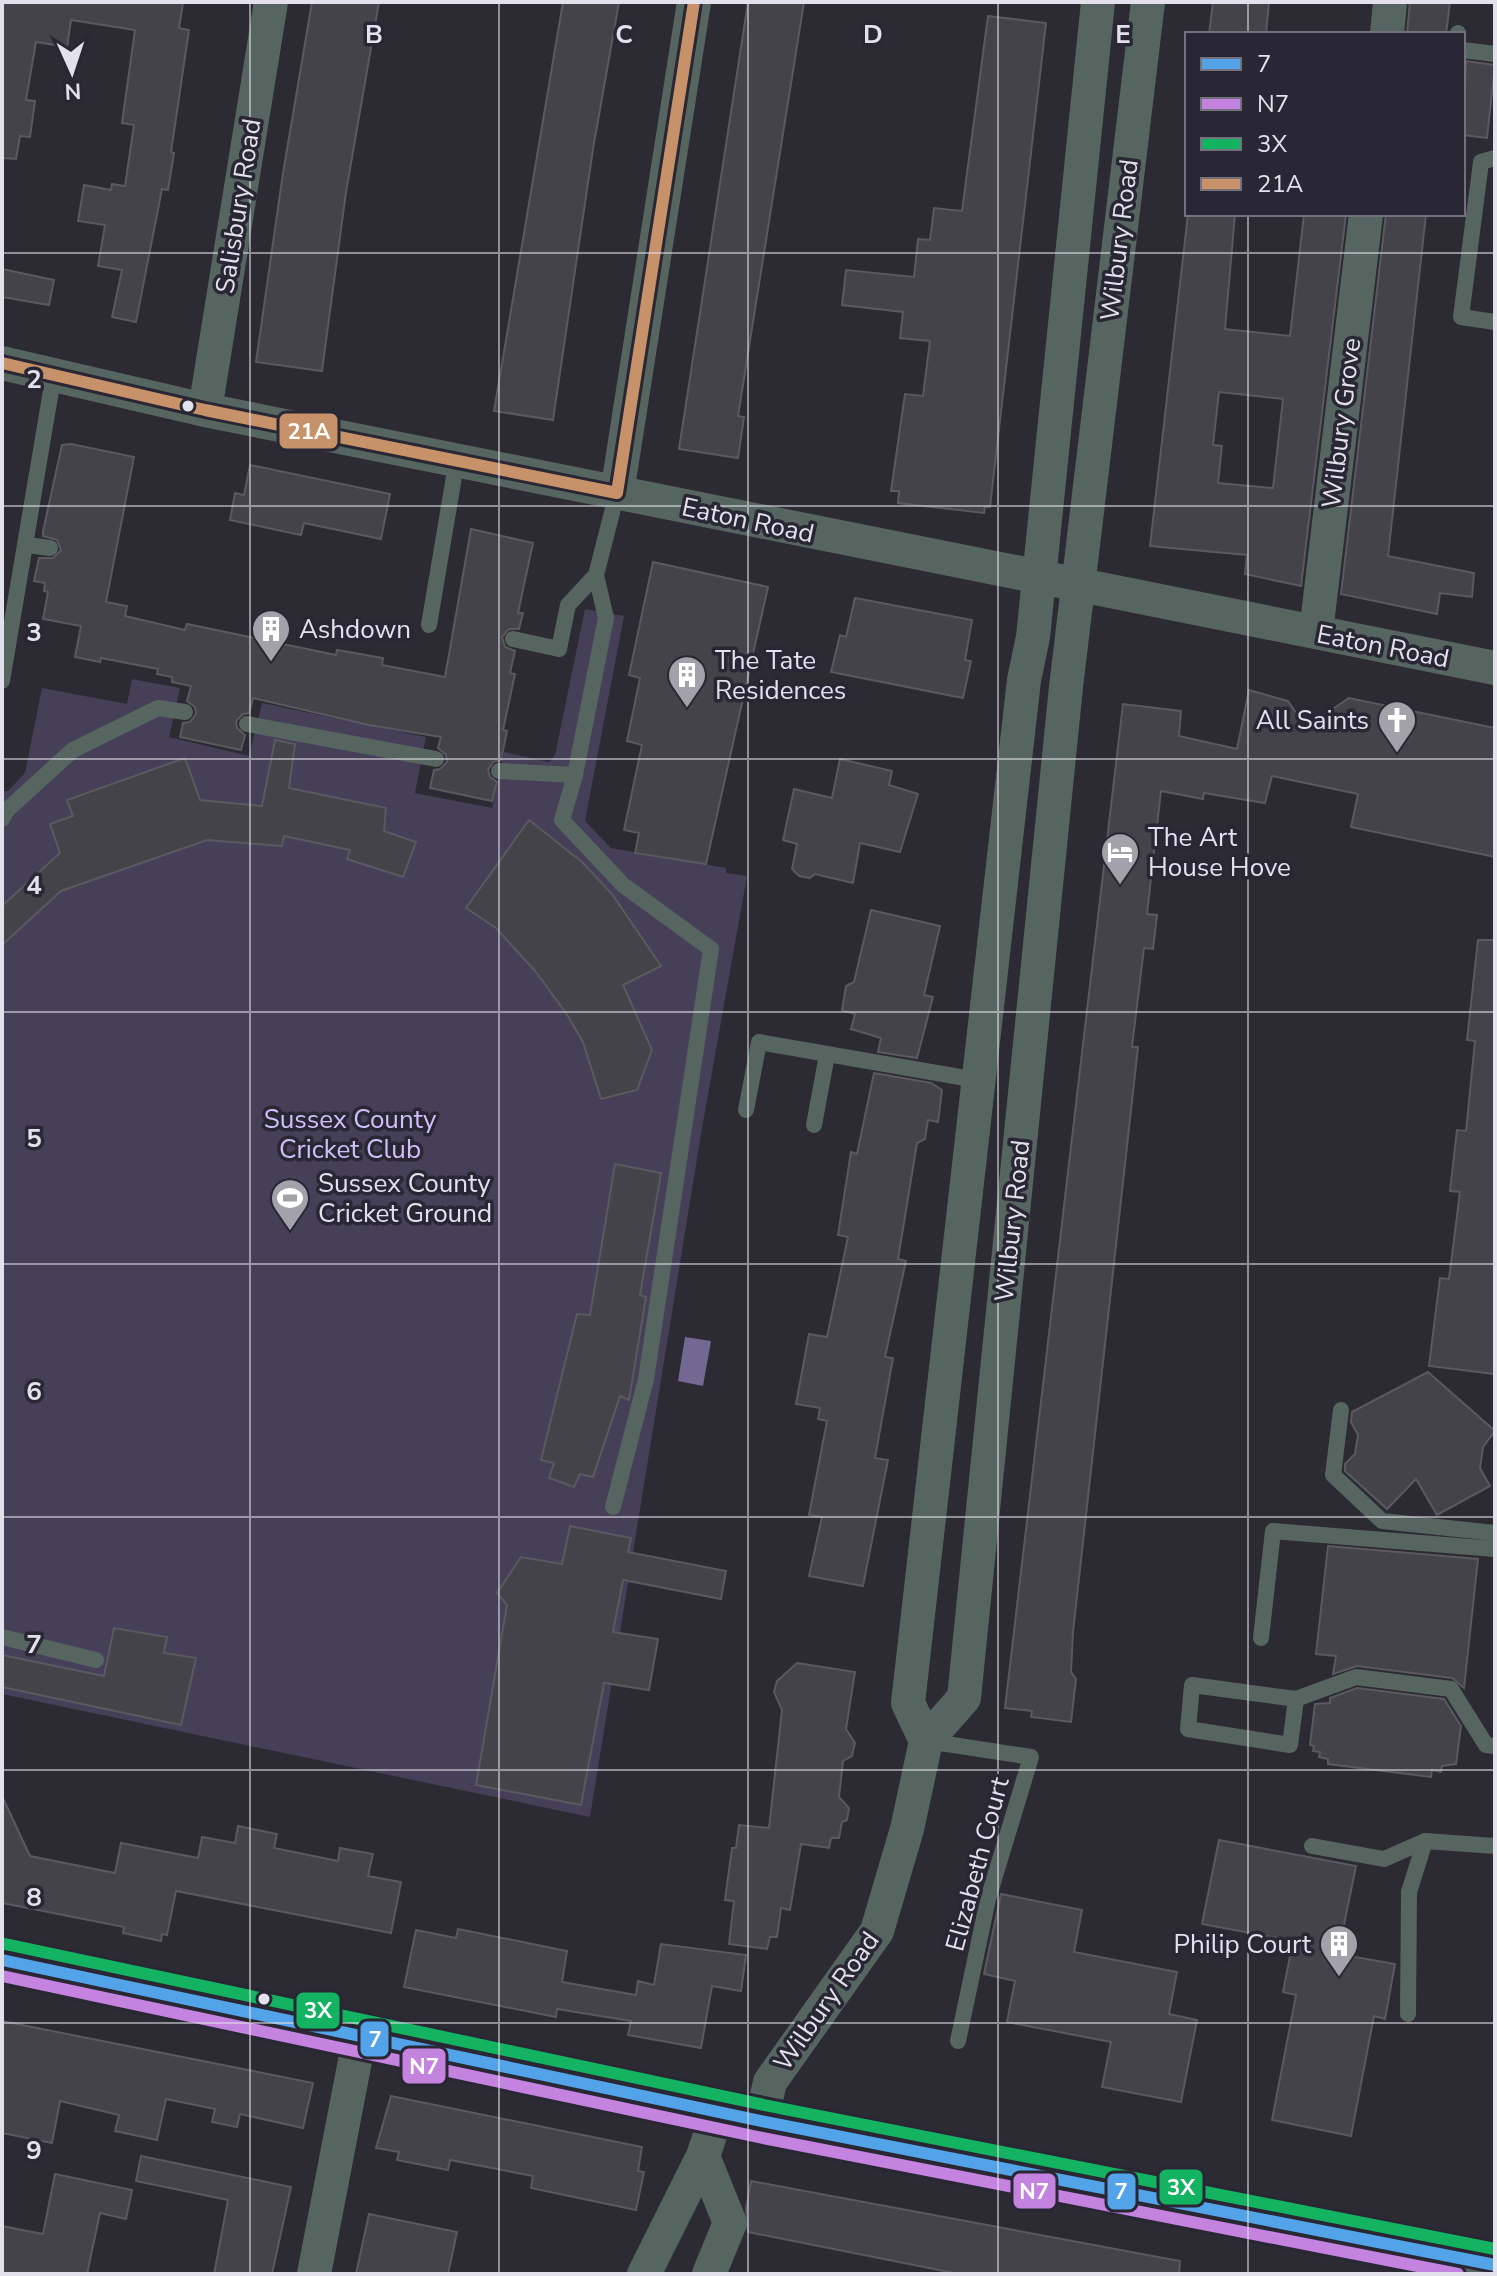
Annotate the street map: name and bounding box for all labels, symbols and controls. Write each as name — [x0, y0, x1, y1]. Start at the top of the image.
text: B — [365, 17, 383, 52]
text: C — [615, 17, 633, 52]
text: D — [863, 17, 883, 52]
text: E — [1115, 17, 1131, 52]
north arrow — [32, 32, 112, 112]
legend — [1185, 32, 1465, 216]
text: 7 — [1257, 48, 1271, 80]
text: N — [64, 76, 82, 106]
text: N7 — [1257, 88, 1289, 120]
street label: Salisbury Road — [207, 116, 270, 296]
text: 3X — [1257, 128, 1287, 160]
street label: Wilbury Road — [1092, 157, 1147, 323]
text: 21A — [1257, 168, 1304, 200]
street label: Wilbury Grove — [1314, 336, 1369, 510]
text: 2 — [26, 362, 42, 397]
unlabelled marker — [180, 398, 196, 414]
line badge: 21A — [278, 412, 339, 450]
text: 21A — [288, 417, 331, 447]
street label: Eaton Road — [679, 489, 817, 552]
building icon: Ashdown — [250, 608, 292, 663]
place label: Ashdown — [299, 612, 411, 647]
text: 3 — [26, 615, 42, 650]
street label: Eaton Road — [1314, 617, 1452, 676]
place label: The Tate Residences — [715, 643, 846, 708]
building icon: The Tate Residences — [666, 654, 708, 709]
church icon: All Saints — [1376, 699, 1418, 754]
place label: All Saints — [1256, 703, 1369, 738]
place label: The Art House Hove — [1148, 820, 1291, 885]
hotel icon: The Art House Hove — [1099, 831, 1141, 886]
text: 4 — [26, 868, 42, 903]
park label: Sussex County Cricket Club — [264, 1102, 437, 1167]
text: 5 — [26, 1121, 42, 1156]
street label: Wilbury Road — [987, 1138, 1038, 1304]
place label: Sussex County Cricket Ground — [318, 1166, 492, 1231]
sports icon: Sussex County Cricket Ground — [269, 1177, 311, 1232]
text: 6 — [26, 1374, 42, 1409]
text: 7 — [26, 1627, 42, 1662]
street label: Elizabeth Court — [937, 1772, 1018, 1955]
text: 8 — [26, 1880, 42, 1915]
building icon: Philip Court — [1318, 1923, 1360, 1978]
street label: Wilbury Road — [765, 1925, 887, 2078]
place label: Philip Court — [1173, 1927, 1312, 1962]
unlabelled marker — [256, 1991, 272, 2007]
line badge: 3X — [295, 1991, 341, 2030]
text: 3X — [304, 1996, 332, 2026]
line badge: 7 — [359, 2020, 390, 2058]
text: 7 — [368, 2025, 382, 2055]
line badge: N7 — [401, 2047, 447, 2085]
text: N7 — [409, 2052, 439, 2082]
text: 9 — [26, 2133, 42, 2168]
line badge: 3X — [1158, 2168, 1204, 2206]
line badge: N7 — [1012, 2172, 1057, 2210]
line badge: 7 — [1106, 2172, 1137, 2211]
text: 3X — [1167, 2173, 1195, 2203]
text: N7 — [1019, 2177, 1049, 2207]
text: 7 — [1114, 2177, 1128, 2207]

